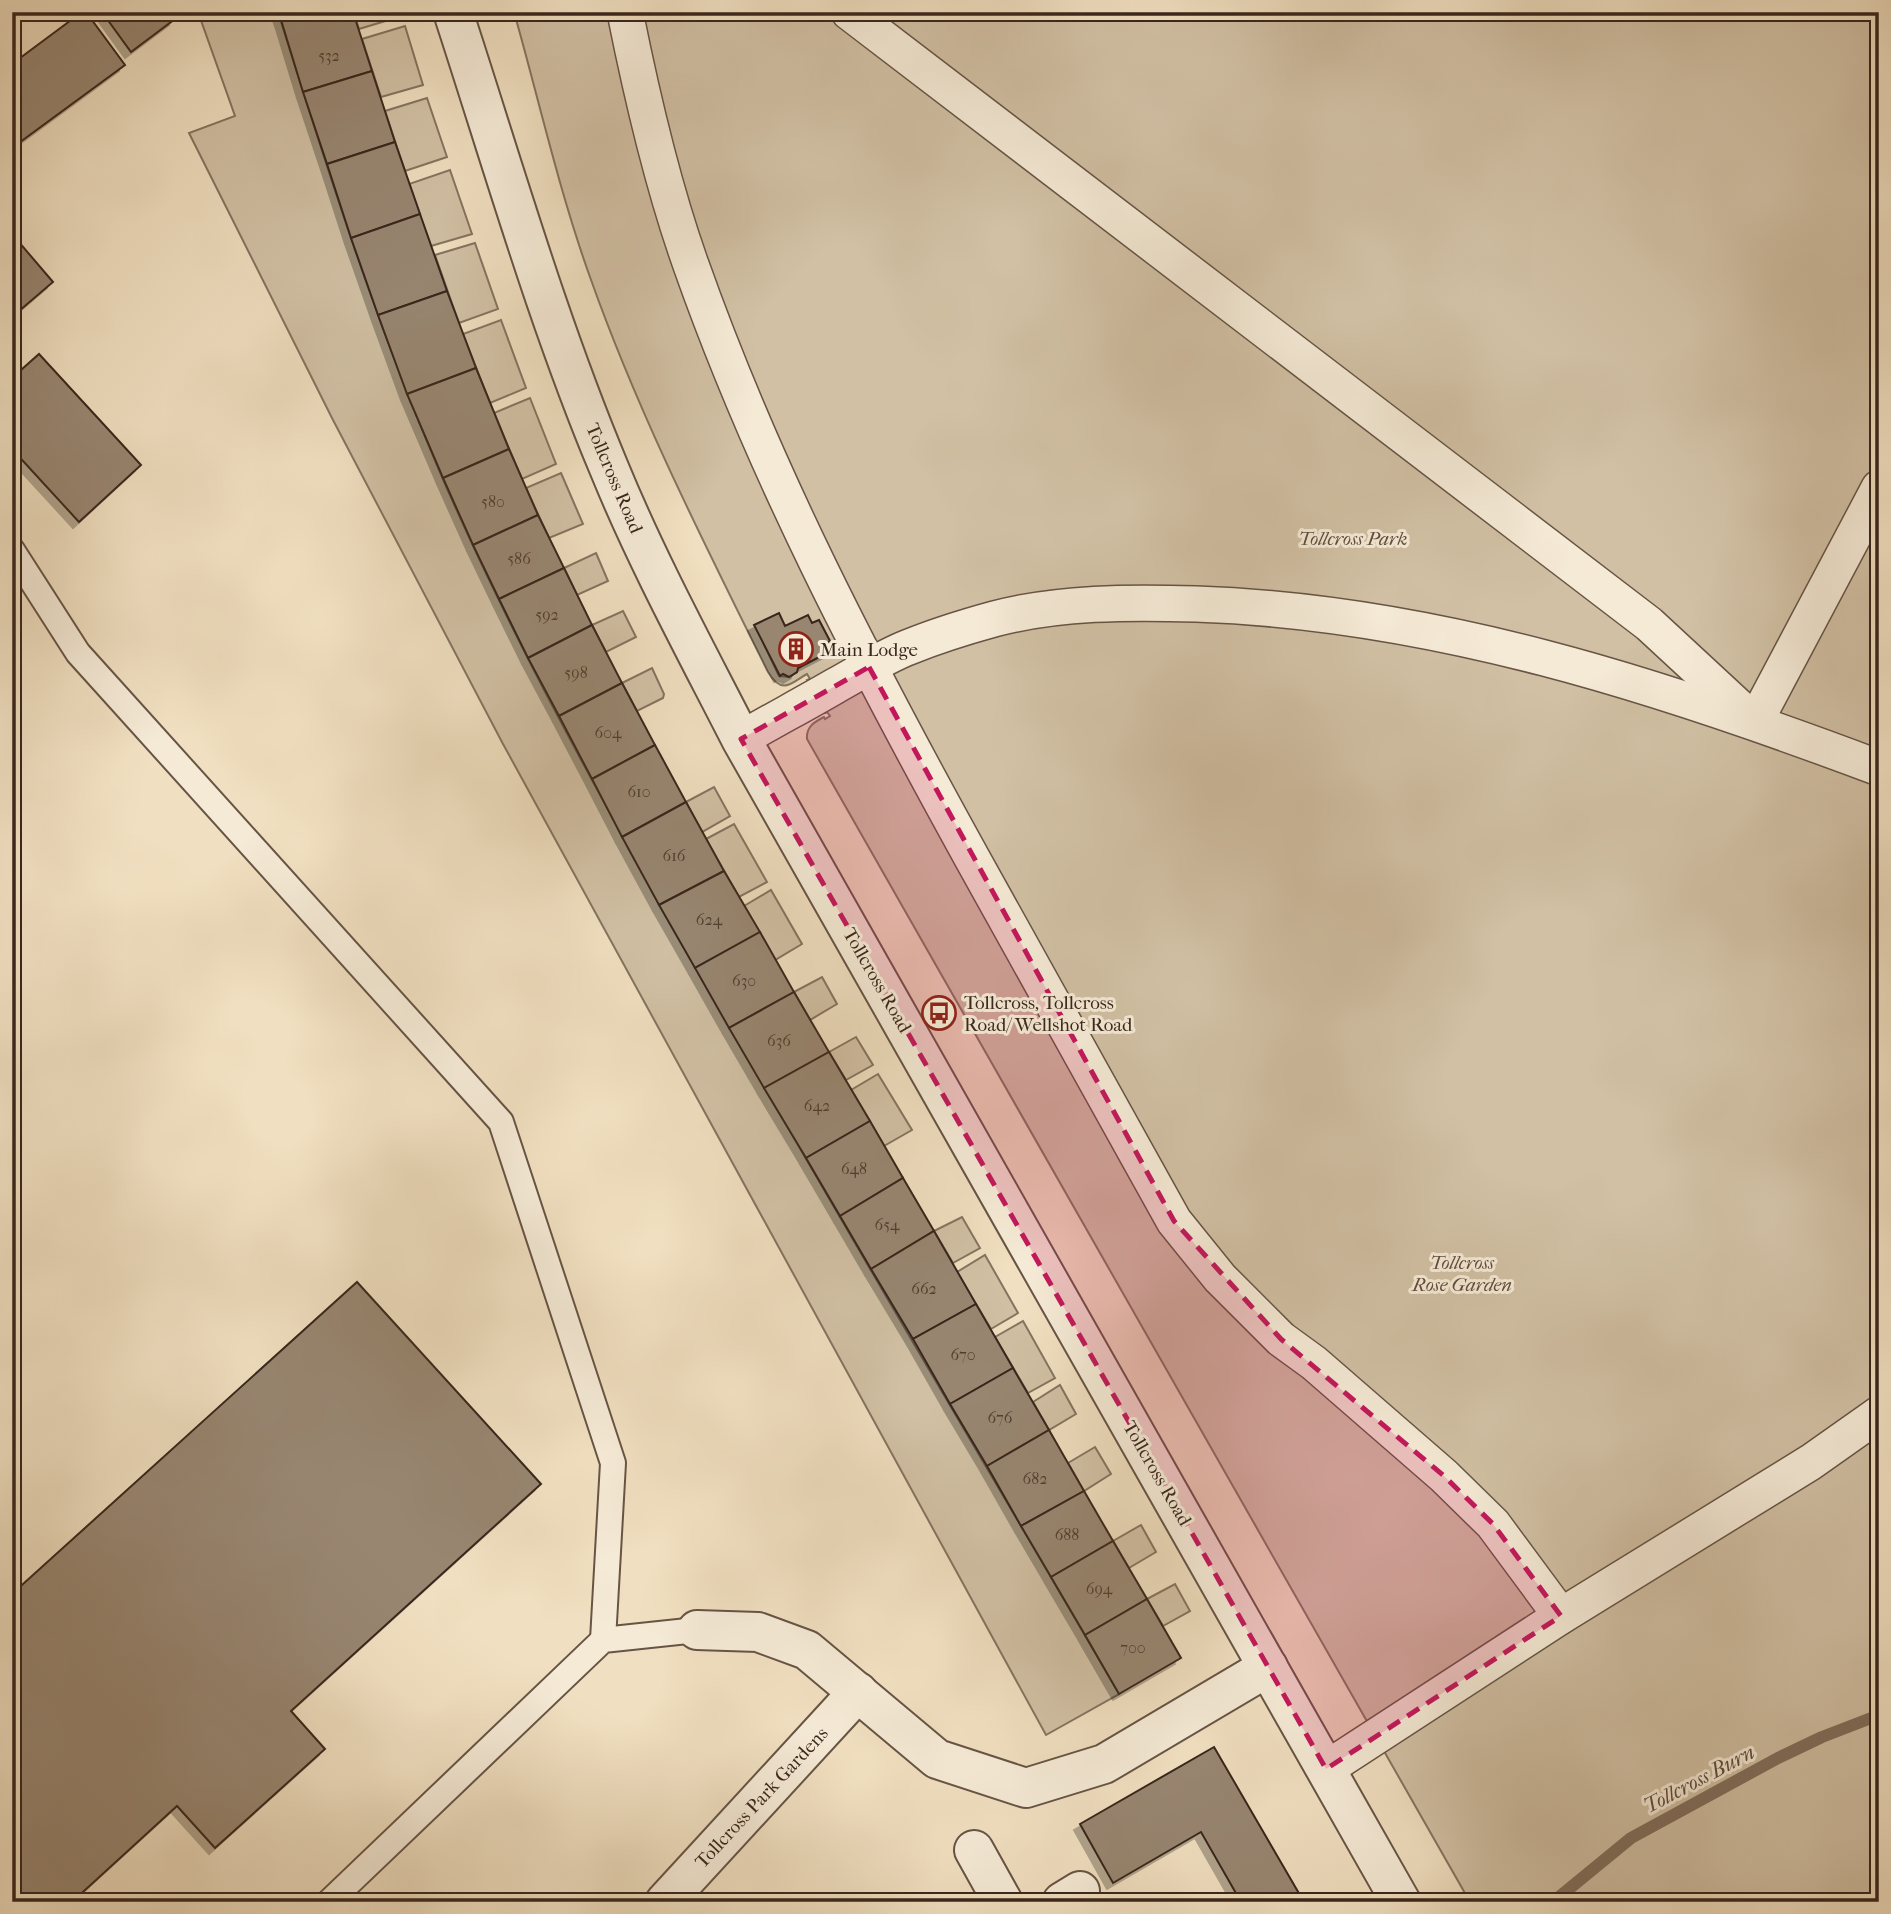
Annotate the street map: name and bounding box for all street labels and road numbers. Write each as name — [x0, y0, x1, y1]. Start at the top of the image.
street label: Tollcross Road — [581, 420, 647, 537]
street label: Tollcross Road — [838, 924, 916, 1037]
street label: Tollcross Road — [1118, 1417, 1196, 1530]
street label: Tollcross Park Gardens — [691, 1723, 833, 1873]

